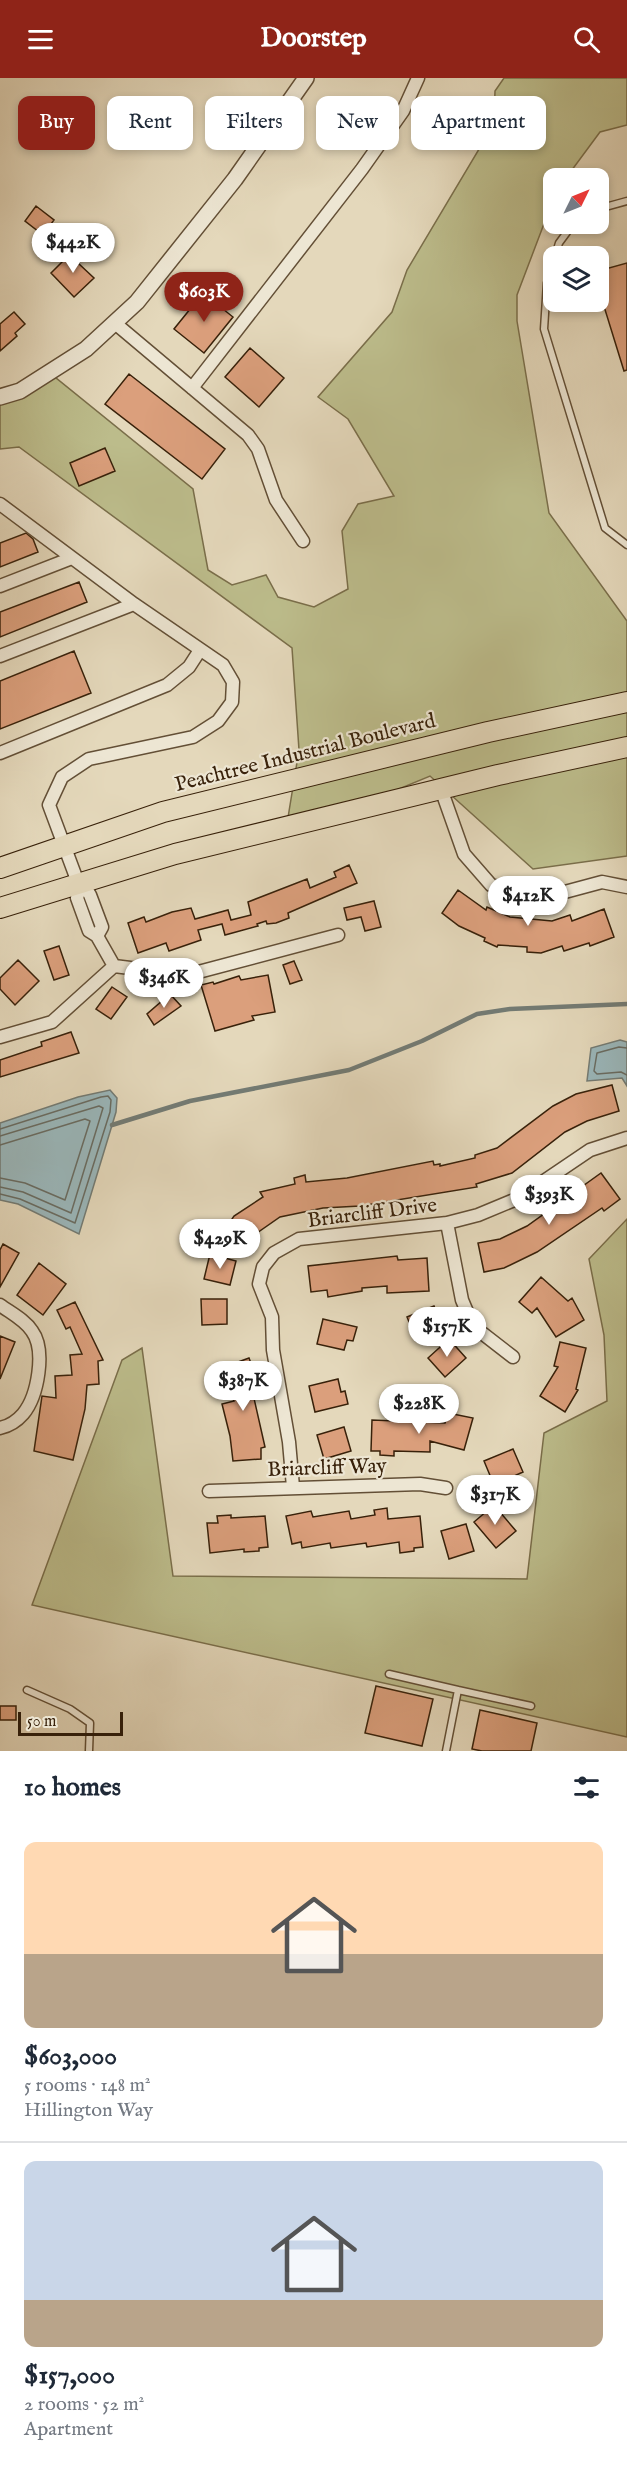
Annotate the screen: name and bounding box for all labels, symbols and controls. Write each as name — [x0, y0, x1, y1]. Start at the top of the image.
text: Doorstep — [260, 22, 367, 56]
icon: menu — [24, 23, 57, 56]
icon: search — [570, 23, 603, 56]
chip: Buy — [18, 96, 95, 150]
chip: Rent — [107, 96, 193, 150]
chip: Filters — [205, 96, 304, 150]
chip: New — [316, 96, 399, 150]
chip: Apartment — [411, 96, 546, 150]
north arrow — [543, 168, 609, 234]
map controls — [543, 168, 609, 312]
pin: $442K — [31, 223, 115, 274]
text: $442K — [46, 230, 100, 255]
button: layers — [543, 246, 609, 312]
pin: $603K — [162, 272, 246, 323]
text: $603K — [178, 279, 230, 304]
street label: Peachtree Industrial Boulevard — [172, 708, 439, 799]
pin: $412K — [486, 876, 570, 927]
text: $412K — [502, 883, 554, 908]
pin: $346K — [122, 958, 206, 1009]
text: $346K — [138, 965, 190, 990]
pin: $393K — [507, 1175, 591, 1226]
text: $393K — [524, 1182, 574, 1207]
street label: Briarcliff Drive — [306, 1192, 439, 1235]
pin: $429K — [178, 1219, 262, 1270]
text: $429K — [193, 1226, 247, 1251]
pin: $157K — [405, 1307, 489, 1358]
text: $157K — [422, 1314, 472, 1339]
pin: $387K — [201, 1361, 285, 1412]
text: $387K — [218, 1368, 268, 1393]
pin: $228K — [377, 1384, 461, 1435]
text: $228K — [393, 1391, 445, 1416]
street label: Briarcliff Way — [267, 1453, 388, 1484]
pin: $317K — [453, 1475, 537, 1526]
text: $317K — [470, 1482, 520, 1507]
scale bar — [18, 1709, 123, 1736]
text: 50 m — [27, 1712, 56, 1732]
text: 10 homes — [24, 1771, 121, 1804]
icon: filters — [570, 1771, 603, 1804]
icon: home — [260, 1881, 368, 1989]
text: $603,000 — [24, 2040, 117, 2073]
text: 5 rooms · 148 m² — [24, 2073, 151, 2098]
text: Hillington Way — [24, 2098, 153, 2123]
icon: home — [260, 2200, 368, 2308]
text: $157,000 — [24, 2359, 115, 2392]
text: 2 rooms · 52 m² — [24, 2392, 144, 2417]
text: Apartment — [24, 2417, 113, 2442]

